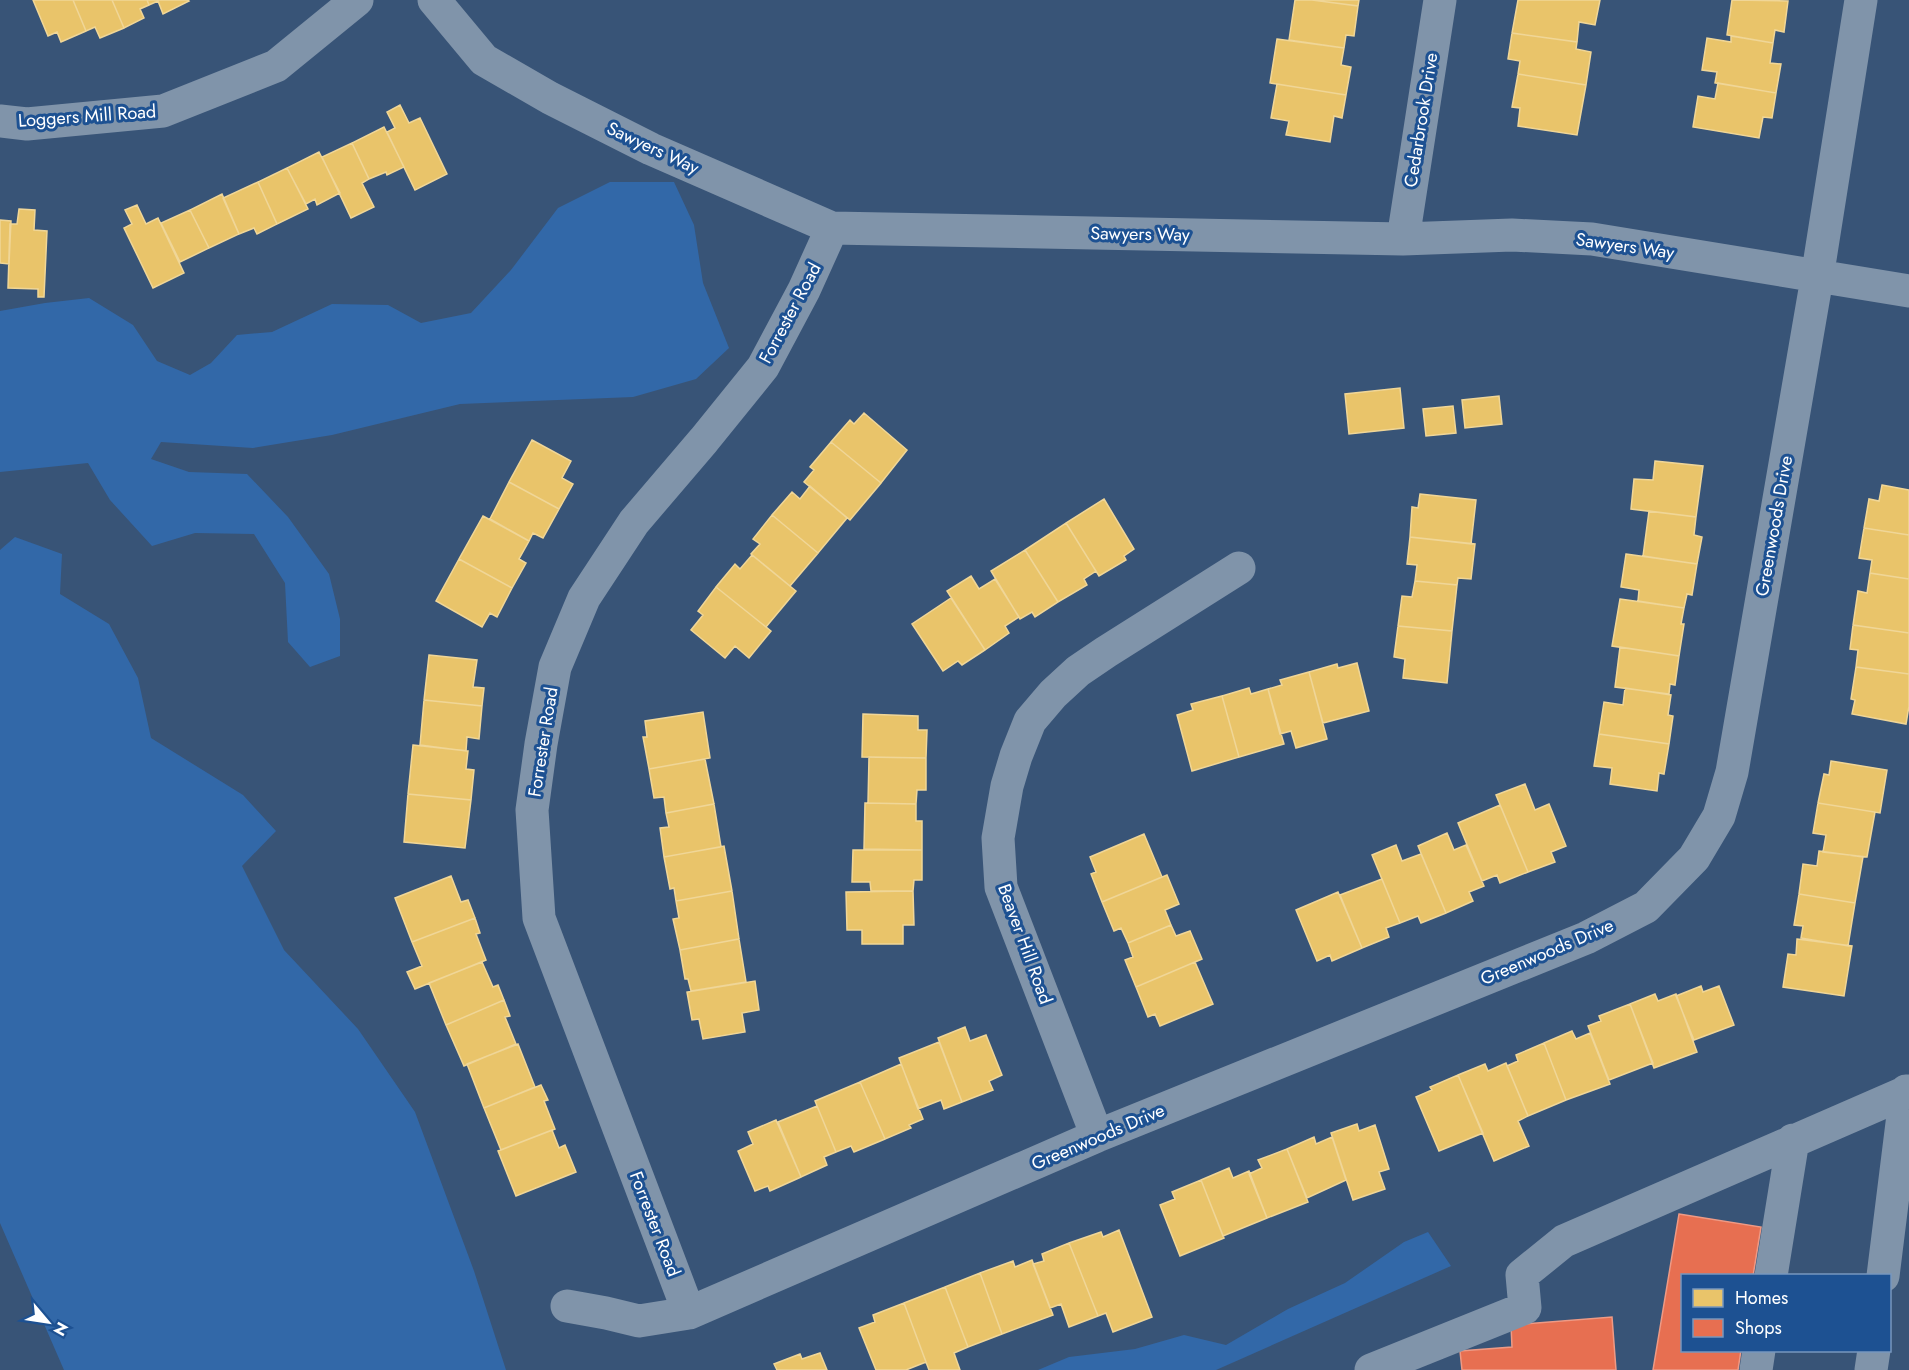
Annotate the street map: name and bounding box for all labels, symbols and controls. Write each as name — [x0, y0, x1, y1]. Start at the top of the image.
street label: Cedarbrook Drive — [1398, 51, 1444, 189]
street label: Loggers Mill Road — [17, 98, 157, 134]
street label: Sawyers Way — [602, 115, 704, 181]
street label: Sawyers Way — [1090, 220, 1190, 248]
street label: Sawyers Way — [1574, 226, 1676, 266]
street label: Forrester Road — [752, 258, 828, 368]
street label: Greenwoods Drive — [1749, 454, 1799, 598]
street label: Forrester Road — [521, 685, 565, 799]
street label: Beaver Hill Road — [991, 880, 1059, 1008]
street label: Greenwoods Drive — [1476, 912, 1618, 992]
street label: Greenwoods Drive — [1027, 1097, 1169, 1177]
street label: Forrester Road — [623, 1168, 687, 1280]
legend — [1681, 1274, 1891, 1352]
text: Homes — [1735, 1285, 1788, 1311]
north arrow — [18, 1292, 78, 1352]
text: Shops — [1735, 1315, 1782, 1341]
text: N — [48, 1318, 74, 1340]

